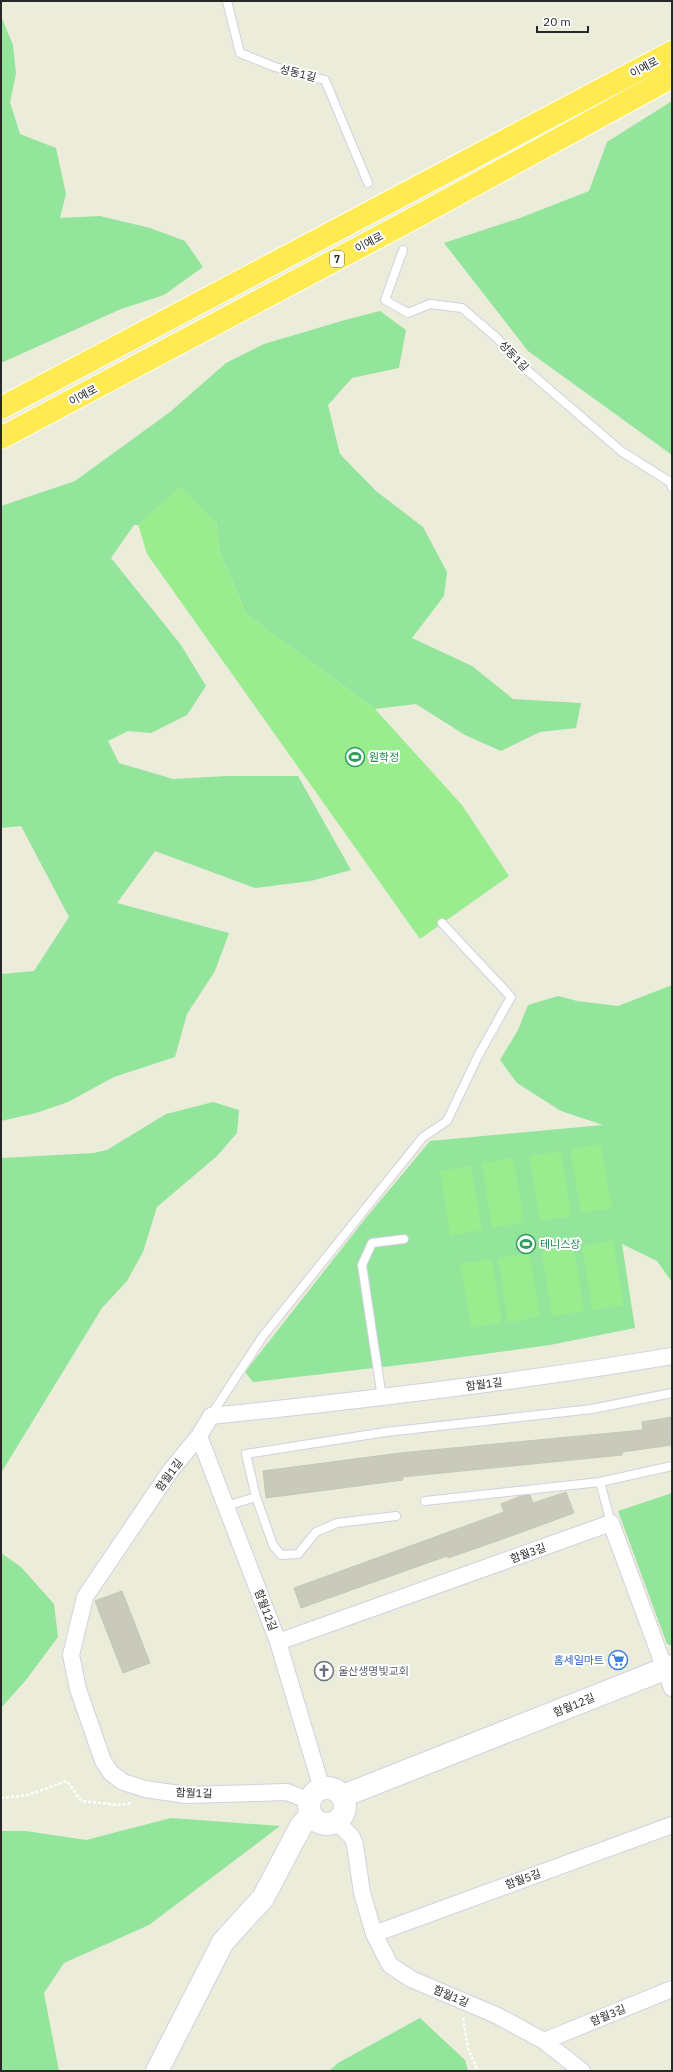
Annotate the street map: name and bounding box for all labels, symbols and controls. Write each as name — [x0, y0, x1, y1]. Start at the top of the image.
scale bar — [537, 8, 588, 34]
text: 20 m — [543, 14, 571, 29]
street label: 이예로 — [627, 54, 661, 80]
street label: 성동1길 — [278, 62, 318, 84]
street label: 이예로 — [352, 229, 386, 255]
road number: 7 — [330, 251, 344, 267]
street label: 성동1길 — [496, 338, 532, 374]
street label: 이예로 — [66, 382, 100, 408]
sports icon: 원학정 — [344, 746, 366, 768]
place label: 원학정 — [369, 750, 399, 764]
sports icon: 테니스장 — [515, 1233, 537, 1255]
place label: 테니스장 — [540, 1237, 580, 1251]
street label: 함월1길 — [465, 1375, 503, 1393]
street label: 함월1길 — [152, 1456, 186, 1494]
street label: 함월3길 — [508, 1540, 548, 1566]
street label: 함월12길 — [252, 1587, 280, 1633]
supermarket icon: 홈세일마트 — [607, 1649, 629, 1671]
place label: 홈세일마트 — [553, 1653, 604, 1667]
church icon: 울산생명빛교회 — [313, 1660, 335, 1682]
place label: 울산생명빛교회 — [338, 1664, 409, 1678]
street label: 함월12길 — [551, 1690, 597, 1720]
street label: 함월1길 — [175, 1785, 213, 1801]
street label: 함월5길 — [503, 1866, 543, 1892]
street label: 함월1길 — [431, 1982, 471, 2010]
street label: 함월3길 — [588, 2002, 628, 2028]

